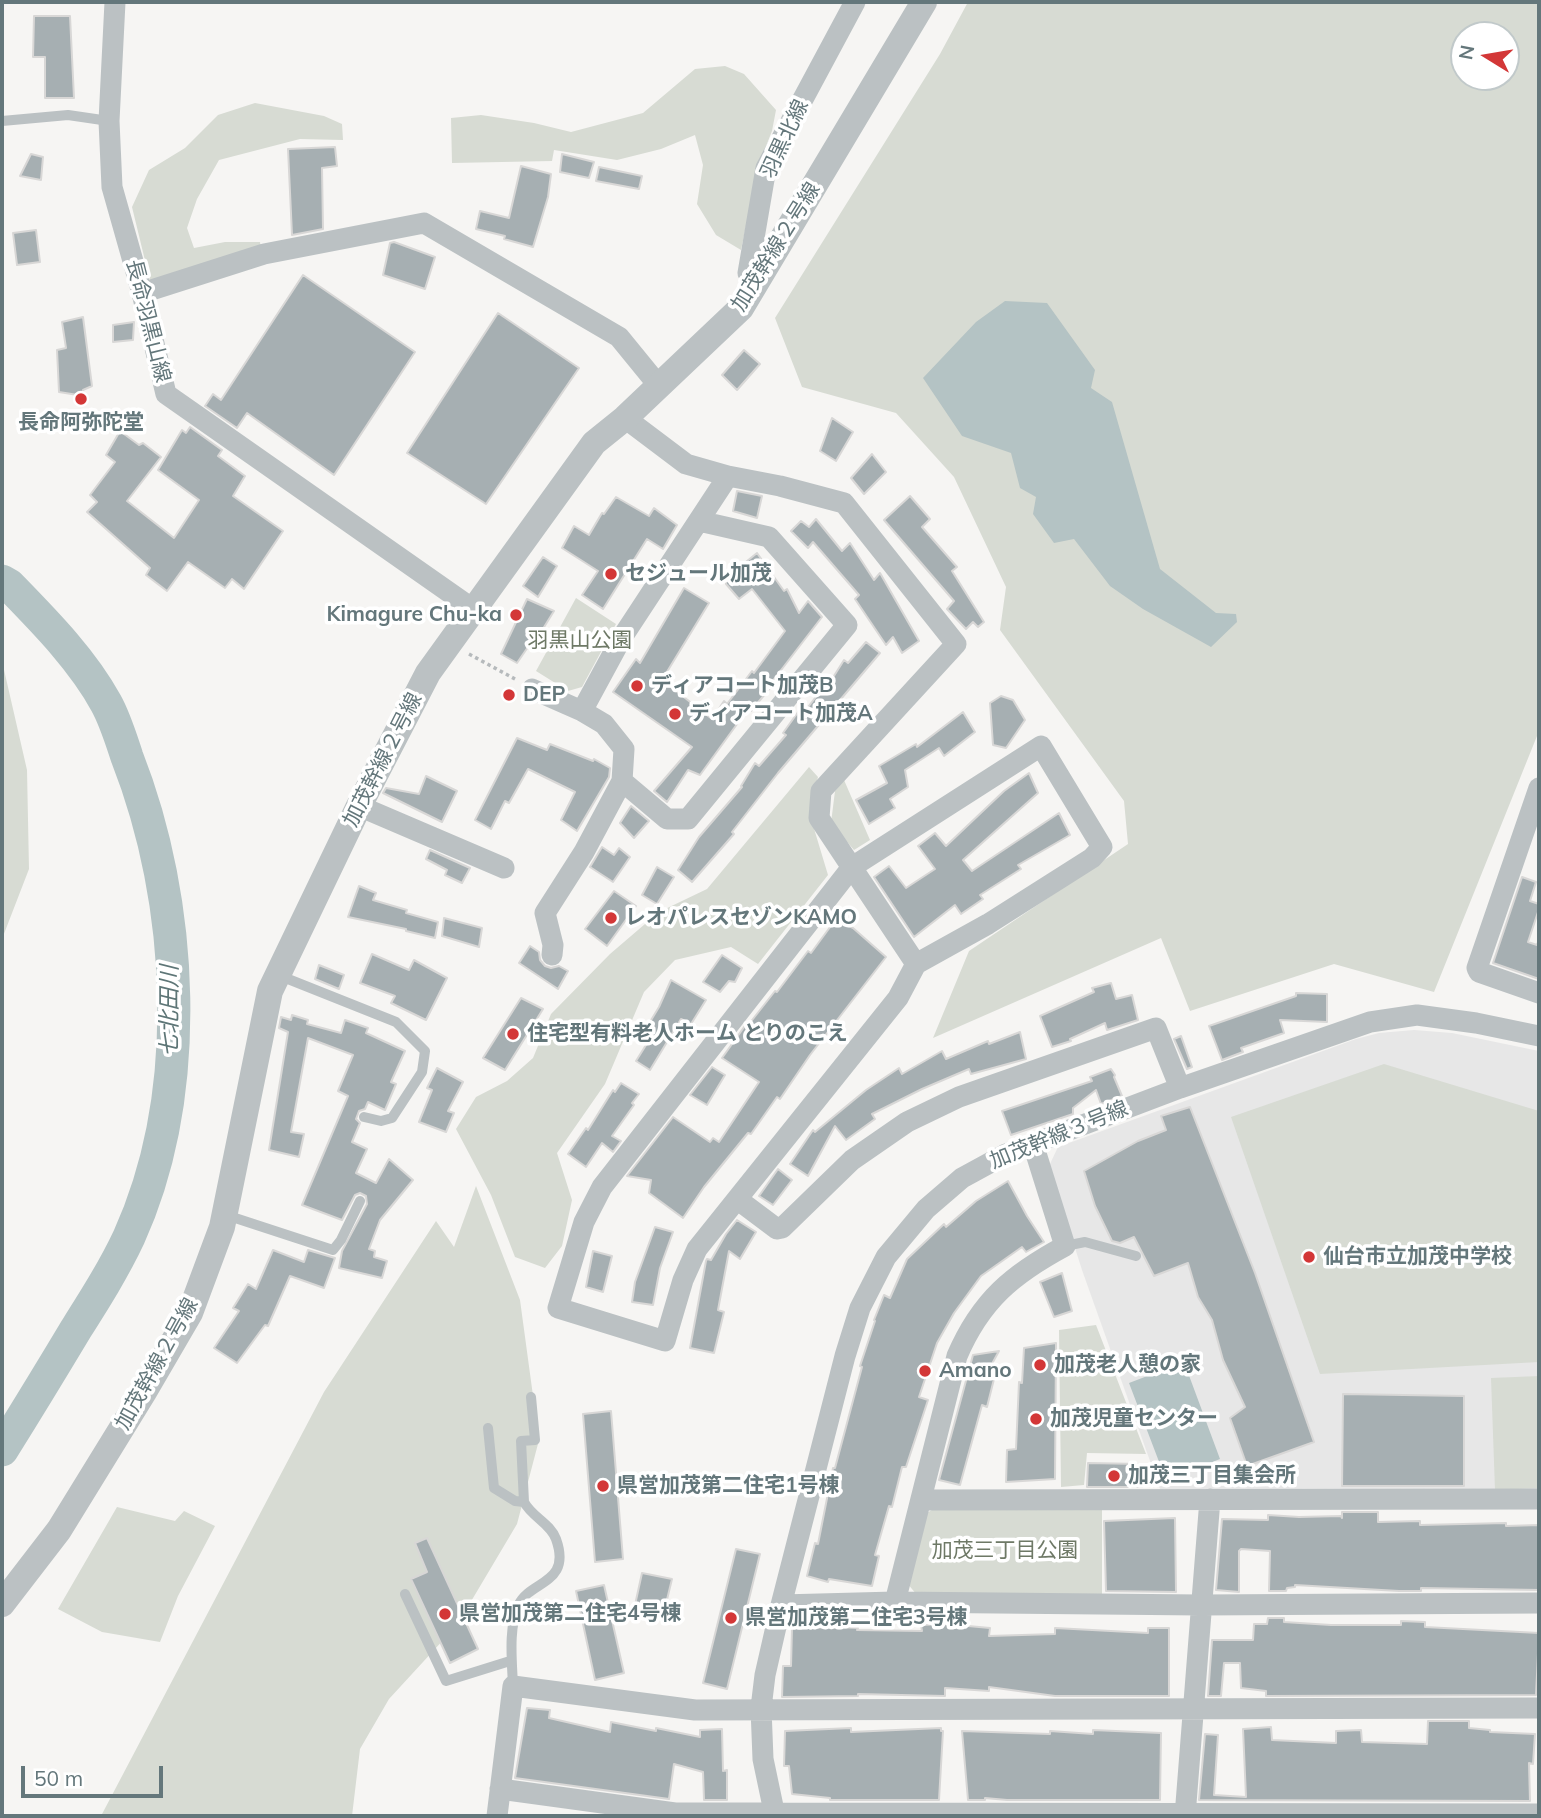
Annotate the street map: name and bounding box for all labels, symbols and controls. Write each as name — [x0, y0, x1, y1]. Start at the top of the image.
north arrow — [1450, 21, 1520, 91]
text: N — [1453, 43, 1479, 62]
street label: 羽黒北線 — [756, 96, 814, 182]
street label: 加茂幹線２号線 — [726, 178, 826, 316]
street label: 長命羽黒山線 — [121, 257, 175, 385]
marker: 長命阿弥陀堂 — [73, 391, 89, 407]
place label: 長命阿弥陀堂 — [18, 410, 144, 436]
place label: セジュール加茂 — [625, 561, 772, 587]
marker: セジュール加茂 — [603, 566, 619, 582]
place label: Kimagure Chu-ka — [326, 602, 502, 628]
marker: Kimagure Chu-ka — [508, 607, 524, 623]
park label: 羽黒山公園 — [528, 628, 632, 654]
place label: ディアコート加茂B — [651, 673, 833, 699]
marker: ディアコート加茂B — [629, 678, 645, 694]
place label: DEP — [523, 682, 565, 708]
marker: DEP — [501, 687, 517, 703]
street label: 加茂幹線２号線 — [338, 689, 428, 831]
place label: ディアコート加茂A — [689, 701, 873, 727]
marker: ディアコート加茂A — [667, 706, 683, 722]
place label: レオパレスセゾンKAMO — [625, 905, 857, 931]
marker: レオパレスセゾンKAMO — [603, 910, 619, 926]
water label: 七北田川 — [156, 965, 184, 1057]
place label: 住宅型有料老人ホーム とりのこえ — [527, 1021, 848, 1047]
marker: 住宅型有料老人ホーム とりのこえ — [505, 1026, 521, 1042]
street label: 加茂幹線３号線 — [986, 1096, 1132, 1174]
place label: 仙台市立加茂中学校 — [1323, 1244, 1512, 1270]
marker: 仙台市立加茂中学校 — [1301, 1249, 1317, 1265]
street label: 加茂幹線２号線 — [110, 1294, 204, 1434]
place label: 加茂老人憩の家 — [1054, 1352, 1201, 1378]
marker: 加茂老人憩の家 — [1032, 1357, 1048, 1373]
place label: Amano — [939, 1358, 1012, 1384]
marker: Amano — [917, 1363, 933, 1379]
place label: 加茂児童センター — [1050, 1406, 1218, 1432]
marker: 加茂児童センター — [1028, 1411, 1044, 1427]
place label: 加茂三丁目集会所 — [1128, 1463, 1296, 1489]
marker: 加茂三丁目集会所 — [1106, 1468, 1122, 1484]
place label: 県営加茂第二住宅1号棟 — [617, 1473, 840, 1499]
marker: 県営加茂第二住宅1号棟 — [595, 1478, 611, 1494]
park label: 加茂三丁目公園 — [932, 1538, 1078, 1564]
place label: 県営加茂第二住宅4号棟 — [459, 1601, 682, 1627]
place label: 県営加茂第二住宅3号棟 — [745, 1605, 968, 1631]
marker: 県営加茂第二住宅4号棟 — [437, 1606, 453, 1622]
marker: 県営加茂第二住宅3号棟 — [723, 1610, 739, 1626]
scale bar — [24, 1752, 166, 1796]
text: 50 m — [34, 1765, 83, 1791]

